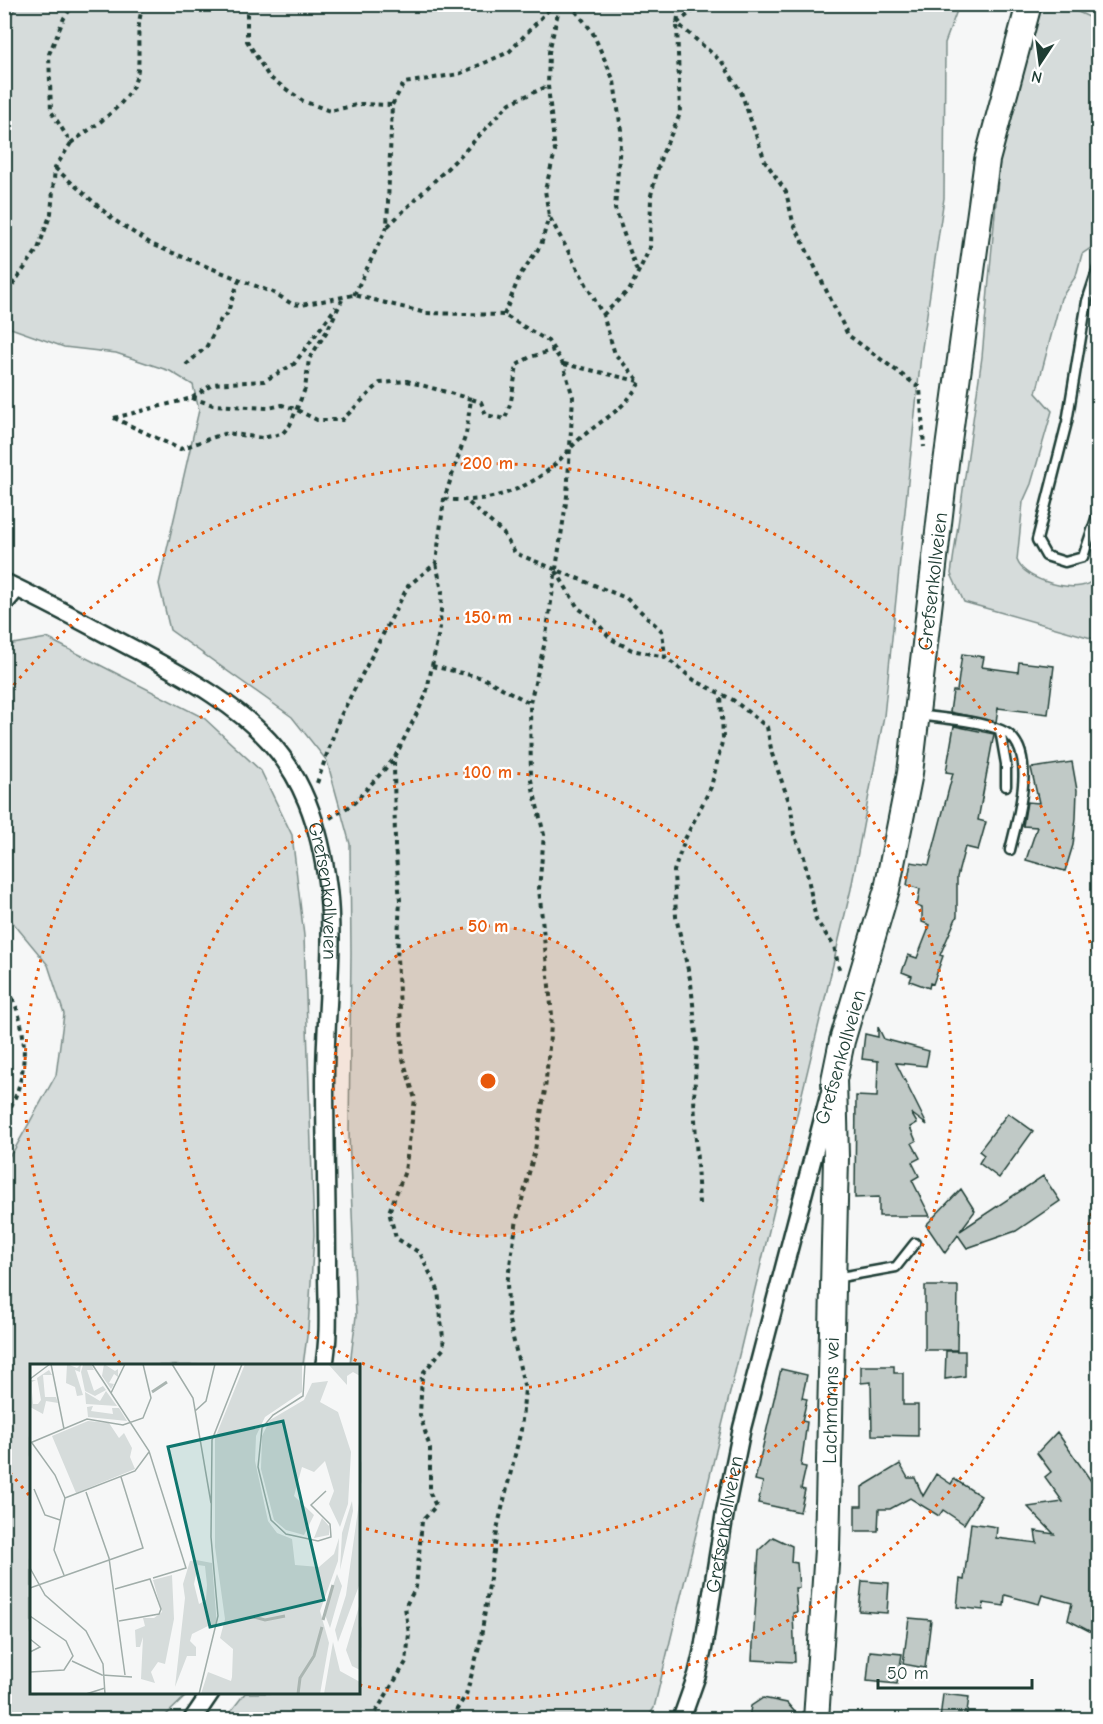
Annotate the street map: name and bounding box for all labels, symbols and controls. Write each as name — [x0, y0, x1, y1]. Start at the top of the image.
north arrow — [1010, 33, 1070, 93]
text: N — [1030, 67, 1044, 87]
text: 200 m — [463, 453, 513, 474]
street label: Grefsenkollveien — [913, 511, 952, 652]
text: 150 m — [464, 607, 512, 628]
text: 100 m — [464, 762, 512, 783]
street label: Grefsenkollveien — [303, 819, 342, 960]
text: 50 m — [468, 916, 508, 937]
street label: Grefsenkollveien — [810, 987, 871, 1127]
centre of rings — [478, 1071, 498, 1091]
street label: Lachmanns vei — [818, 1337, 844, 1464]
inset map — [30, 1364, 360, 1694]
street label: Grefsenkollveien — [701, 1454, 748, 1595]
scale bar — [878, 1652, 1032, 1690]
text: 50 m — [887, 1663, 929, 1684]

